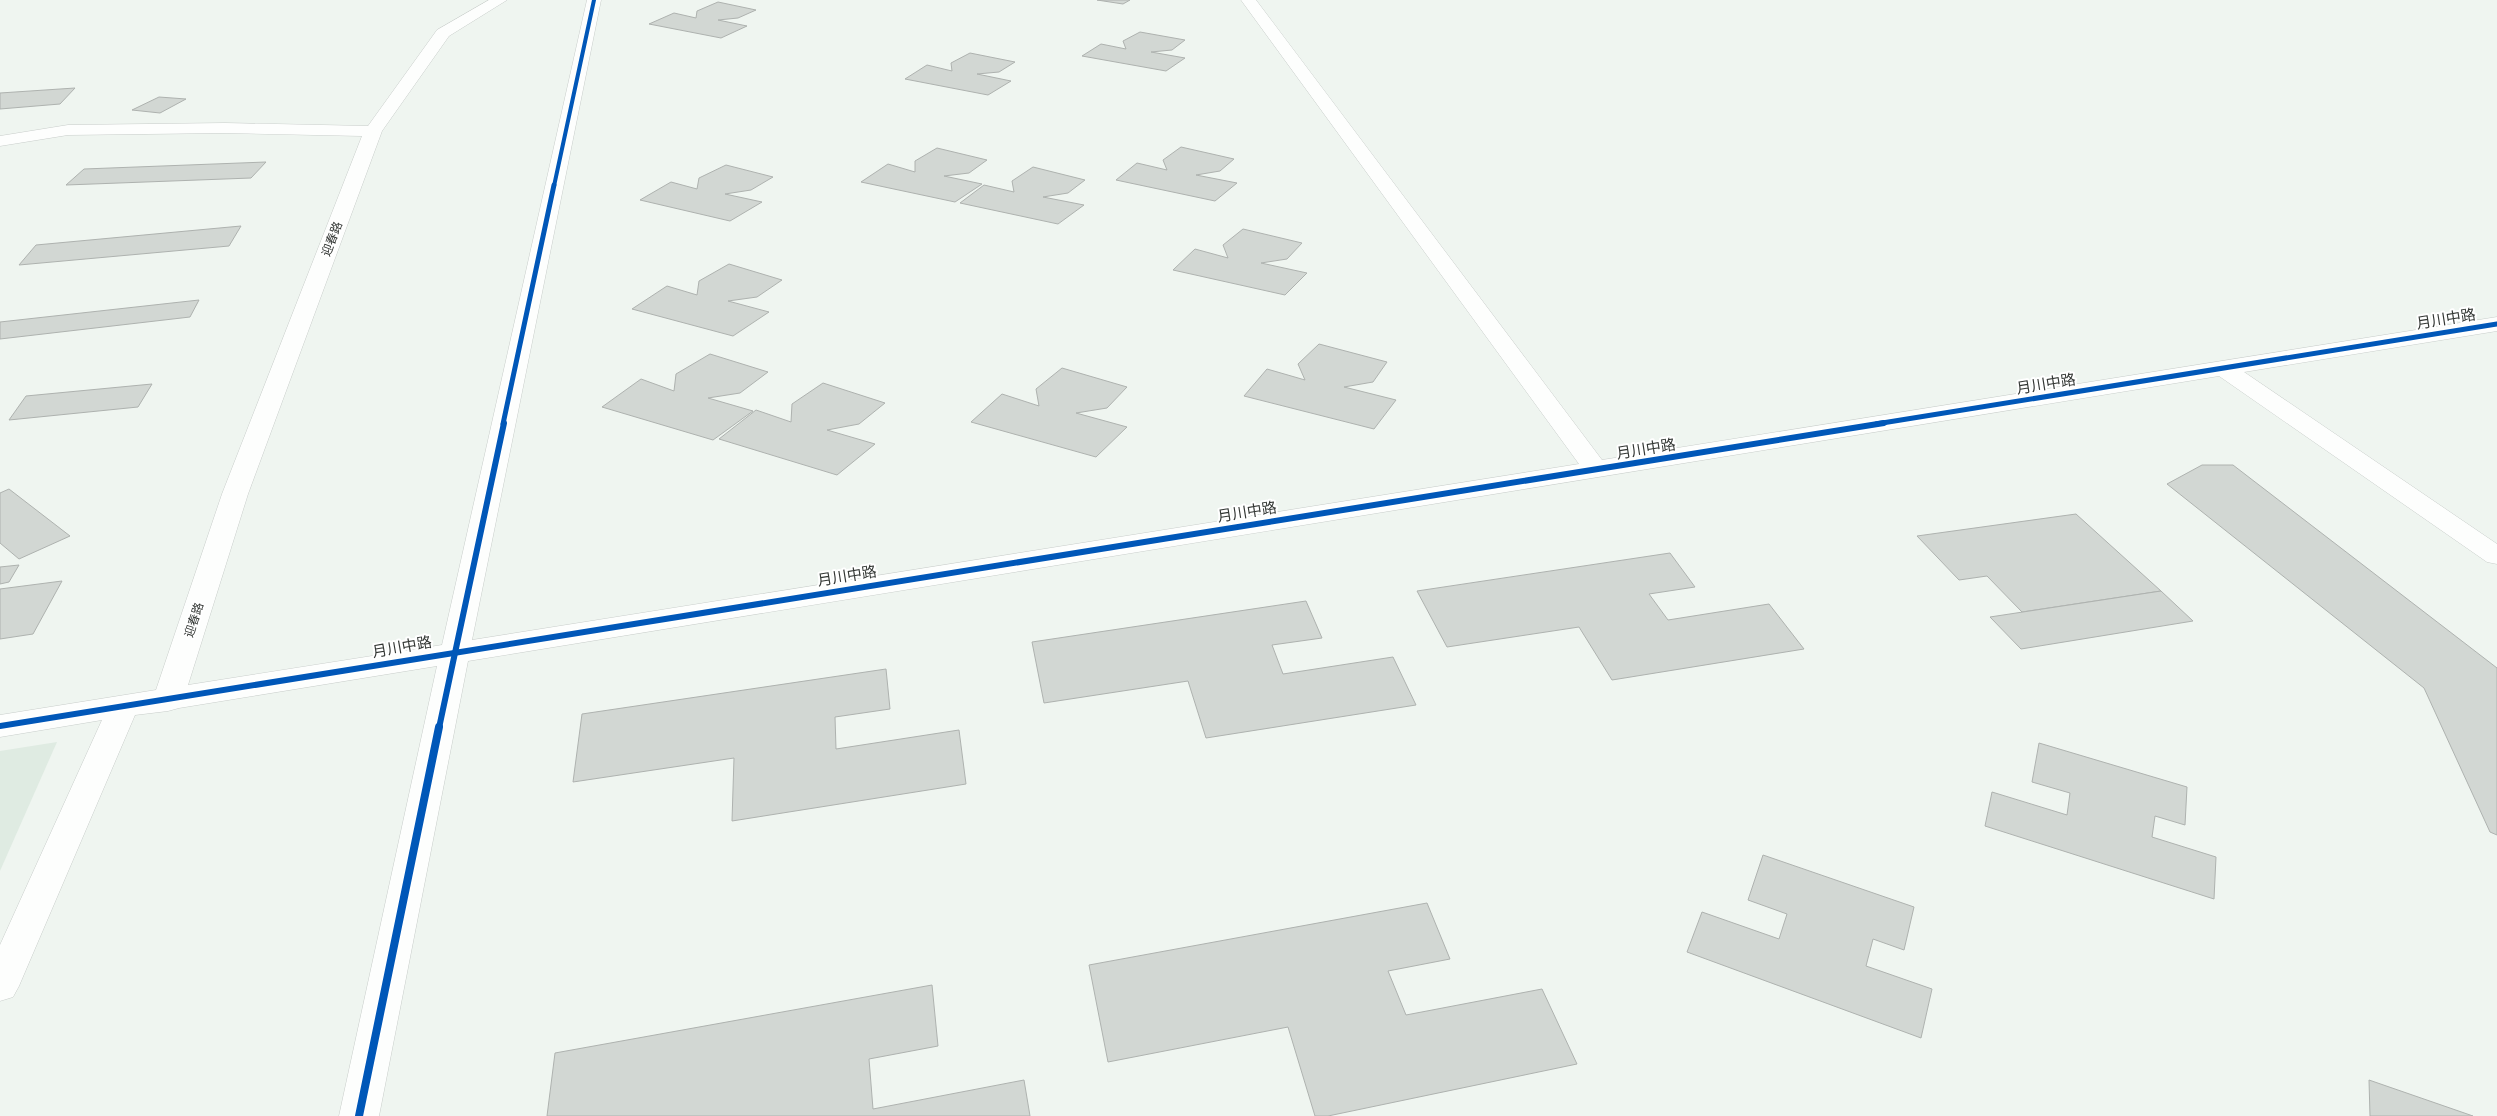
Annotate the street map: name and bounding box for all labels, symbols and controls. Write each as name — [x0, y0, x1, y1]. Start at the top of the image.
street label: 迎春路 — [319, 220, 344, 258]
street label: 月川中路 — [2415, 305, 2477, 332]
street label: 月川中路 — [2015, 370, 2077, 397]
street label: 月川中路 — [1615, 435, 1677, 462]
street label: 月川中路 — [1216, 498, 1278, 525]
street label: 月川中路 — [816, 562, 878, 589]
street label: 迎春路 — [182, 601, 205, 639]
street label: 月川中路 — [371, 633, 433, 660]

